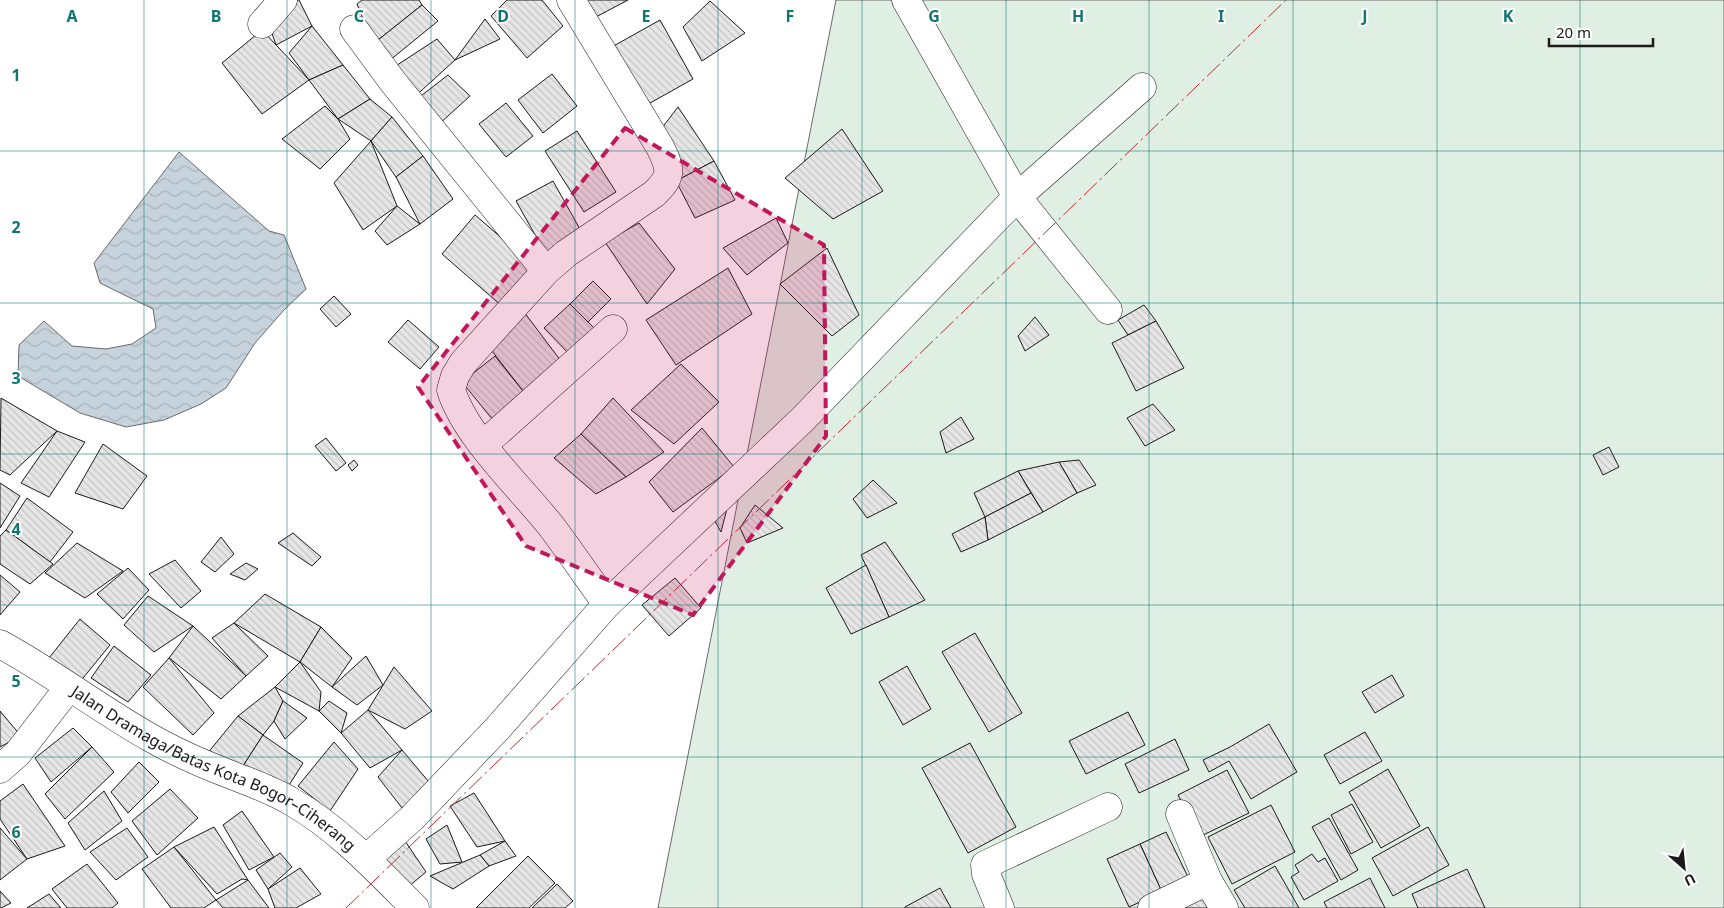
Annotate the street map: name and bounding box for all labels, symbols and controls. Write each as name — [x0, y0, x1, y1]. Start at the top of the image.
text: A — [66, 5, 78, 27]
text: B — [211, 5, 221, 27]
text: C — [354, 5, 364, 27]
text: D — [497, 5, 509, 27]
text: E — [642, 5, 651, 27]
text: F — [786, 5, 794, 27]
text: G — [928, 5, 940, 27]
text: H — [1072, 5, 1084, 27]
text: I — [1218, 5, 1224, 27]
text: J — [1360, 5, 1368, 27]
text: K — [1503, 5, 1514, 27]
scale bar — [1549, 15, 1653, 47]
text: 20 m — [1556, 22, 1591, 42]
text: 1 — [11, 64, 21, 86]
text: 2 — [11, 216, 21, 238]
text: 3 — [11, 367, 21, 389]
text: 4 — [11, 518, 21, 540]
text: 5 — [11, 670, 21, 692]
street label: Jalan Dramaga/Batas Kota Bogor–Ciherang — [66, 679, 361, 856]
text: 6 — [11, 821, 21, 843]
north arrow — [1659, 843, 1709, 893]
text: U — [1681, 869, 1699, 891]

